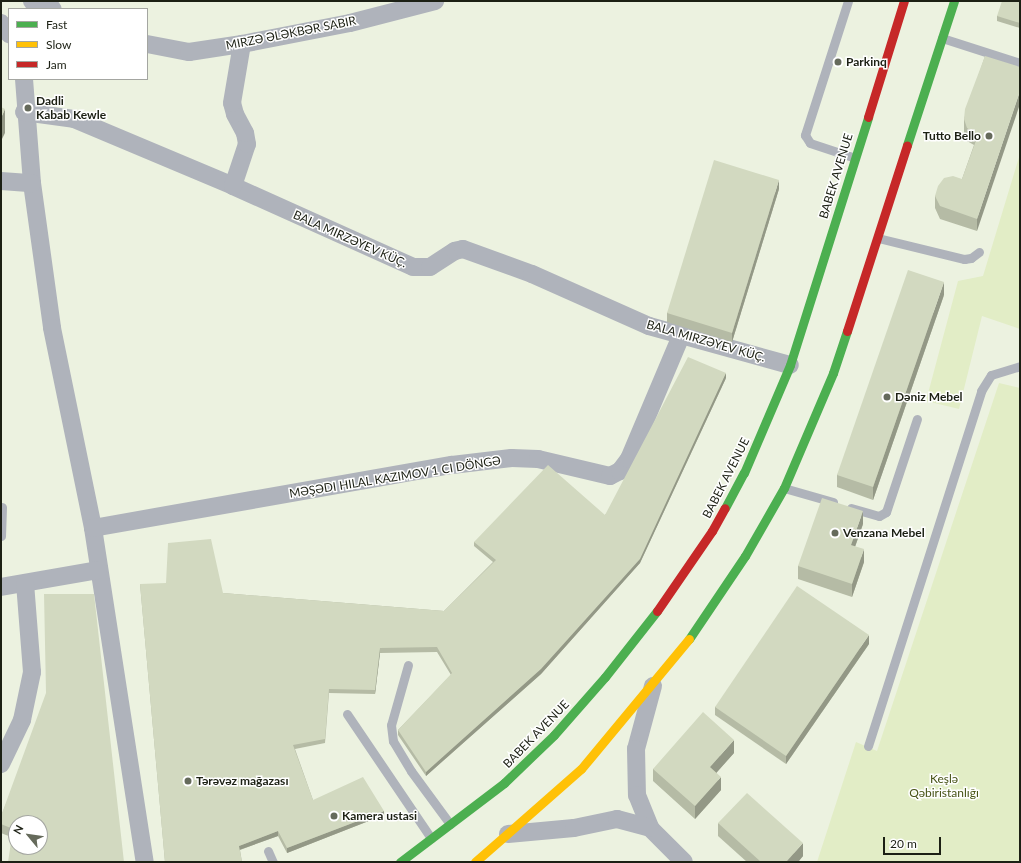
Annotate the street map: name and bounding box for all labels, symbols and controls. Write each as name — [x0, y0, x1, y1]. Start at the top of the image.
legend — [8, 8, 148, 80]
street label: MIRZƏ ƏLƏKBƏR SABIR — [225, 13, 357, 53]
text: Fast — [46, 17, 67, 32]
text: Slow — [46, 37, 71, 52]
place label: Parkinq — [846, 55, 887, 69]
text: Jam — [46, 57, 67, 72]
marker: Parkinq — [833, 57, 843, 67]
place label: Dadli Kabab Kewle — [36, 94, 106, 122]
marker: Dadli Kabab Kewle — [23, 103, 33, 113]
place label: Tutto Bello — [923, 129, 981, 143]
street label: BABEK AVENUE — [816, 131, 856, 221]
marker: Tutto Bello — [984, 131, 994, 141]
street label: BALA MIRZƏYEV KÜÇ. — [291, 207, 409, 271]
street label: BALA MIRZƏYEV KÜÇ. — [645, 317, 767, 365]
place label: Dəniz Mebel — [895, 390, 963, 404]
marker: Dəniz Mebel — [882, 392, 892, 402]
street label: BABEK AVENUE — [699, 435, 753, 521]
street label: MƏŞƏDI HILAL KAZIMOV 1 CI DÖNGƏ — [288, 453, 502, 501]
place label: Venzana Mebel — [843, 526, 925, 540]
marker: Venzana Mebel — [830, 528, 840, 538]
street label: BABEK AVENUE — [500, 697, 572, 771]
park label: Keşlə Qəbiristanlığı — [909, 772, 979, 800]
place label: Tərəvəz mağazası — [196, 774, 288, 788]
marker: Tərəvəz mağazası — [183, 776, 193, 786]
place label: Kamera ustasi — [342, 809, 417, 823]
marker: Kamera ustasi — [329, 811, 339, 821]
north arrow — [8, 815, 48, 855]
text: N — [10, 823, 26, 836]
scale bar — [885, 829, 943, 855]
text: 20 m — [890, 836, 917, 851]

